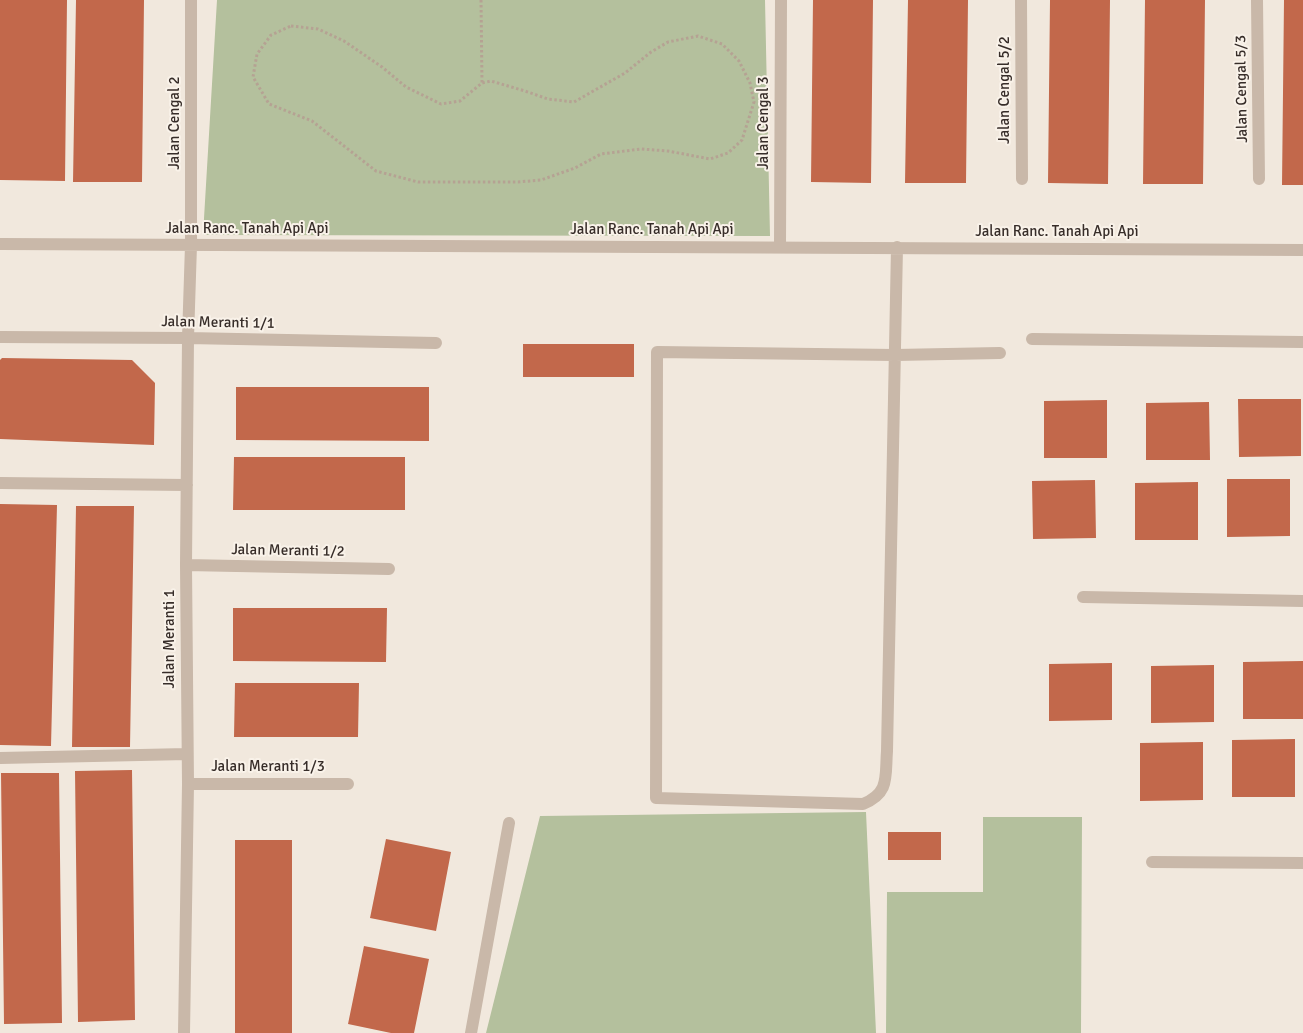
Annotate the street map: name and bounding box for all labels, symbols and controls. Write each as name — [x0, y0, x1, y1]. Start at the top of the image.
street label: Jalan Cengal 5/3 — [1232, 35, 1252, 143]
street label: Jalan Cengal 5/2 — [996, 36, 1014, 144]
street label: Jalan Cengal 2 — [166, 76, 184, 170]
street label: Jalan Cengal 3 — [755, 76, 773, 170]
street label: Jalan Ranc. Tanah Api Api — [165, 220, 329, 238]
street label: Jalan Ranc. Tanah Api Api — [570, 221, 734, 239]
street label: Jalan Ranc. Tanah Api Api — [975, 223, 1139, 241]
street label: Jalan Meranti 1/1 — [161, 313, 275, 333]
street label: Jalan Meranti 1/2 — [231, 541, 345, 561]
street label: Jalan Meranti 1 — [161, 589, 179, 689]
street label: Jalan Meranti 1/3 — [211, 758, 325, 776]

